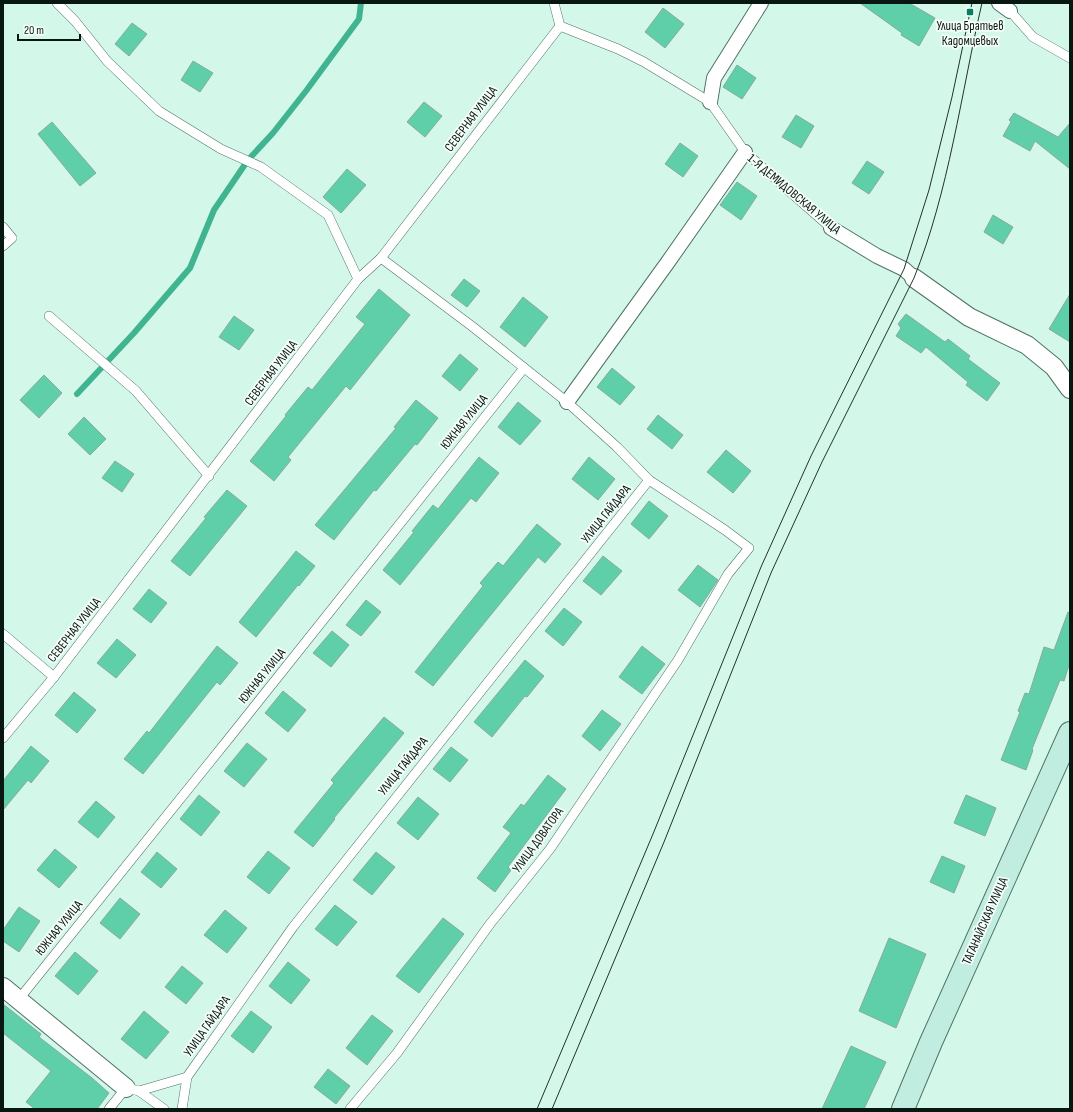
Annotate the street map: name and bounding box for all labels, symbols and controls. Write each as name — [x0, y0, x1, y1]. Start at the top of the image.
marker: Улица Братьев Кадомцевых — [965, 7, 975, 17]
scale bar — [18, 16, 80, 42]
place label: Улица Братьев Кадомцевых — [936, 18, 1004, 49]
text: 20 m — [24, 23, 44, 38]
street label: СЕВЕРНАЯ УЛИЦА — [441, 83, 501, 155]
street label: 1-Я ДЕМИДОВСКАЯ УЛИЦА — [744, 150, 844, 238]
street label: СЕВЕРНАЯ УЛИЦА — [241, 337, 301, 409]
street label: ЮЖНАЯ УЛИЦА — [437, 391, 491, 453]
street label: УЛИЦА ГАЙДАРА — [578, 481, 635, 546]
street label: СЕВЕРНАЯ УЛИЦА — [44, 594, 104, 666]
street label: ЮЖНАЯ УЛИЦА — [235, 645, 289, 707]
street label: УЛИЦА ГАЙДАРА — [375, 733, 432, 798]
street label: УЛИЦА ДОВАТОРА — [509, 804, 567, 876]
street label: ТАГАНАЙСКАЯ УЛИЦА — [959, 874, 1012, 967]
street label: ЮЖНАЯ УЛИЦА — [32, 897, 86, 959]
street label: УЛИЦА ГАЙДАРА — [180, 992, 234, 1059]

